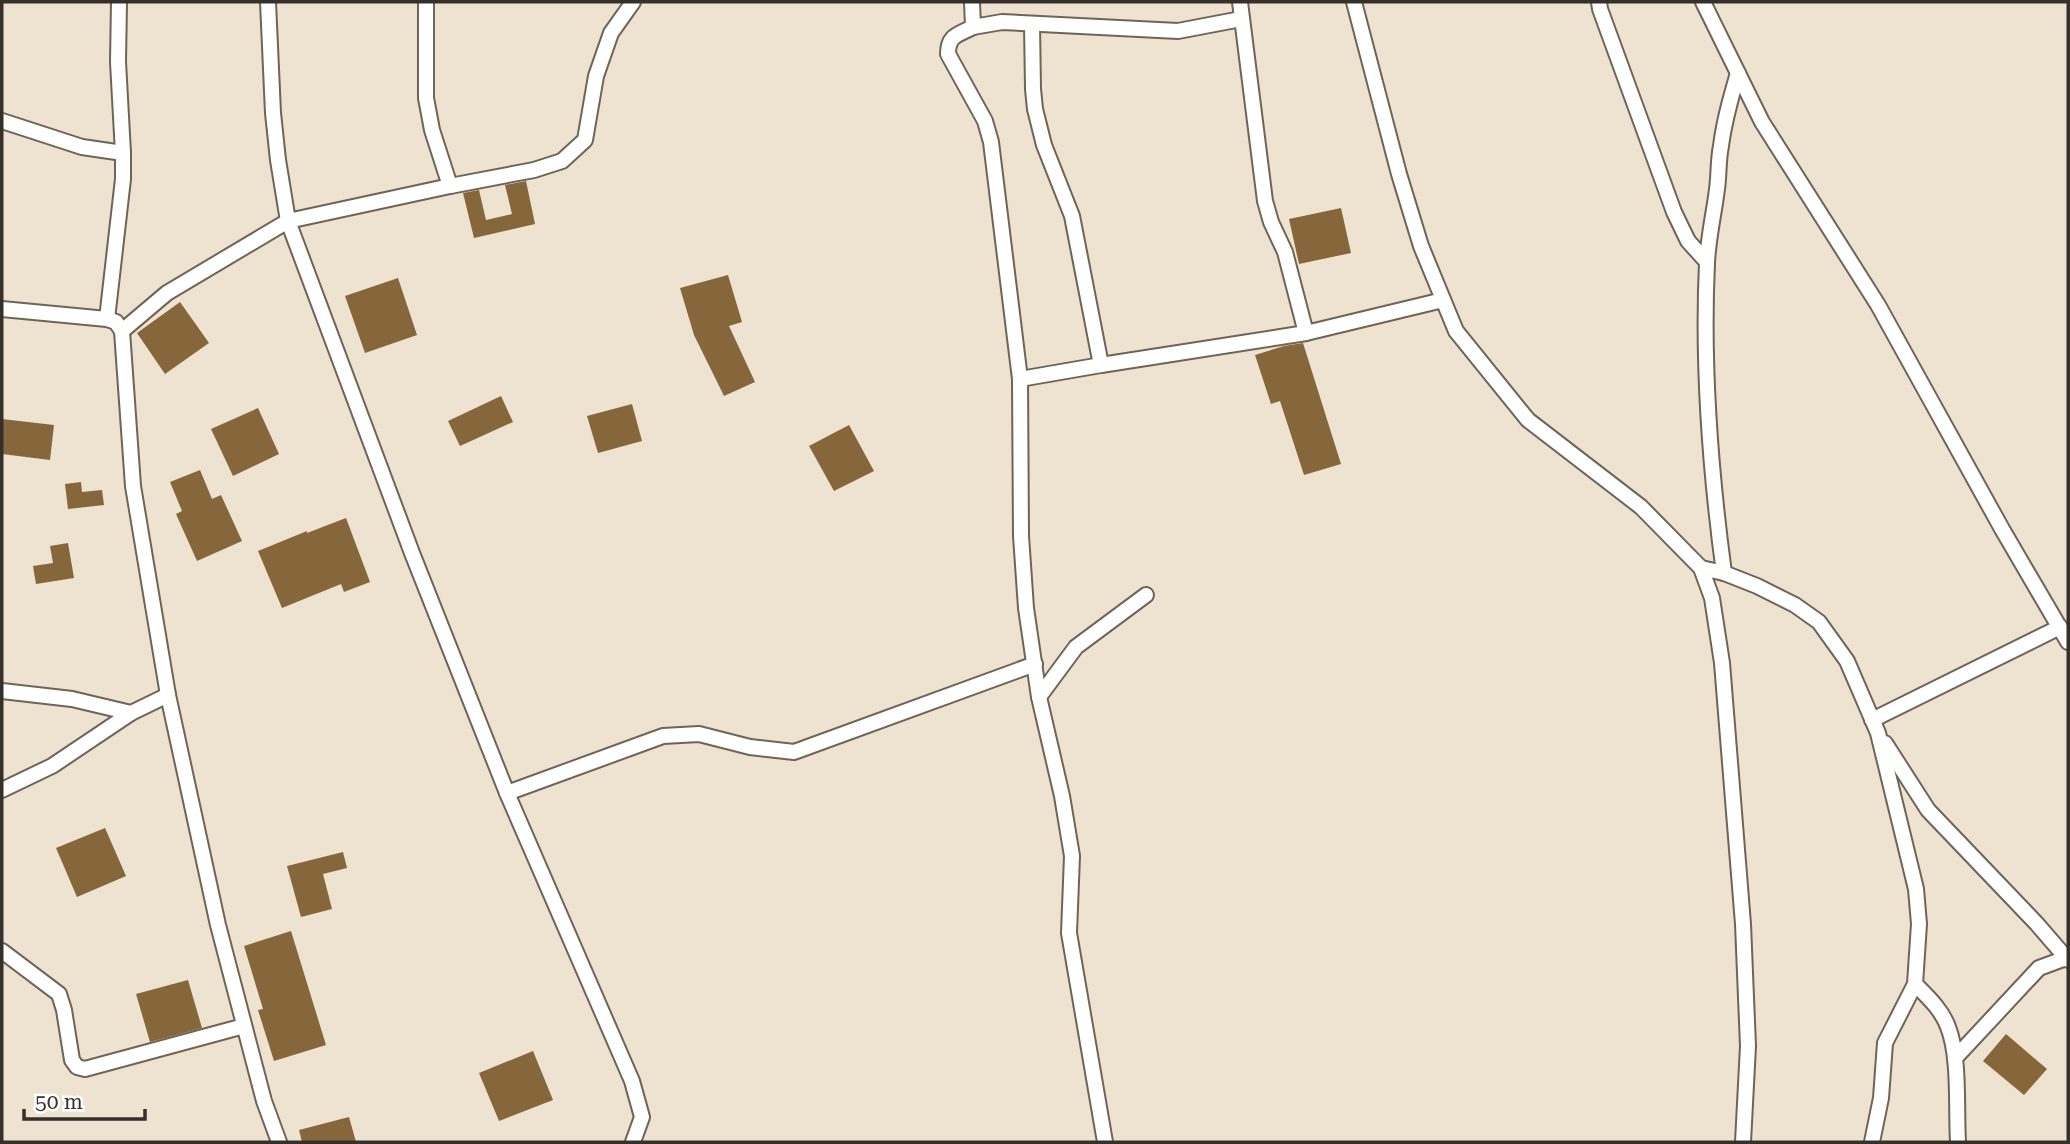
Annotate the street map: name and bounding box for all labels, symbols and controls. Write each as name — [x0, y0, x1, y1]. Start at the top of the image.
scale bar — [24, 1078, 145, 1122]
text: 50 m — [35, 1090, 83, 1114]

